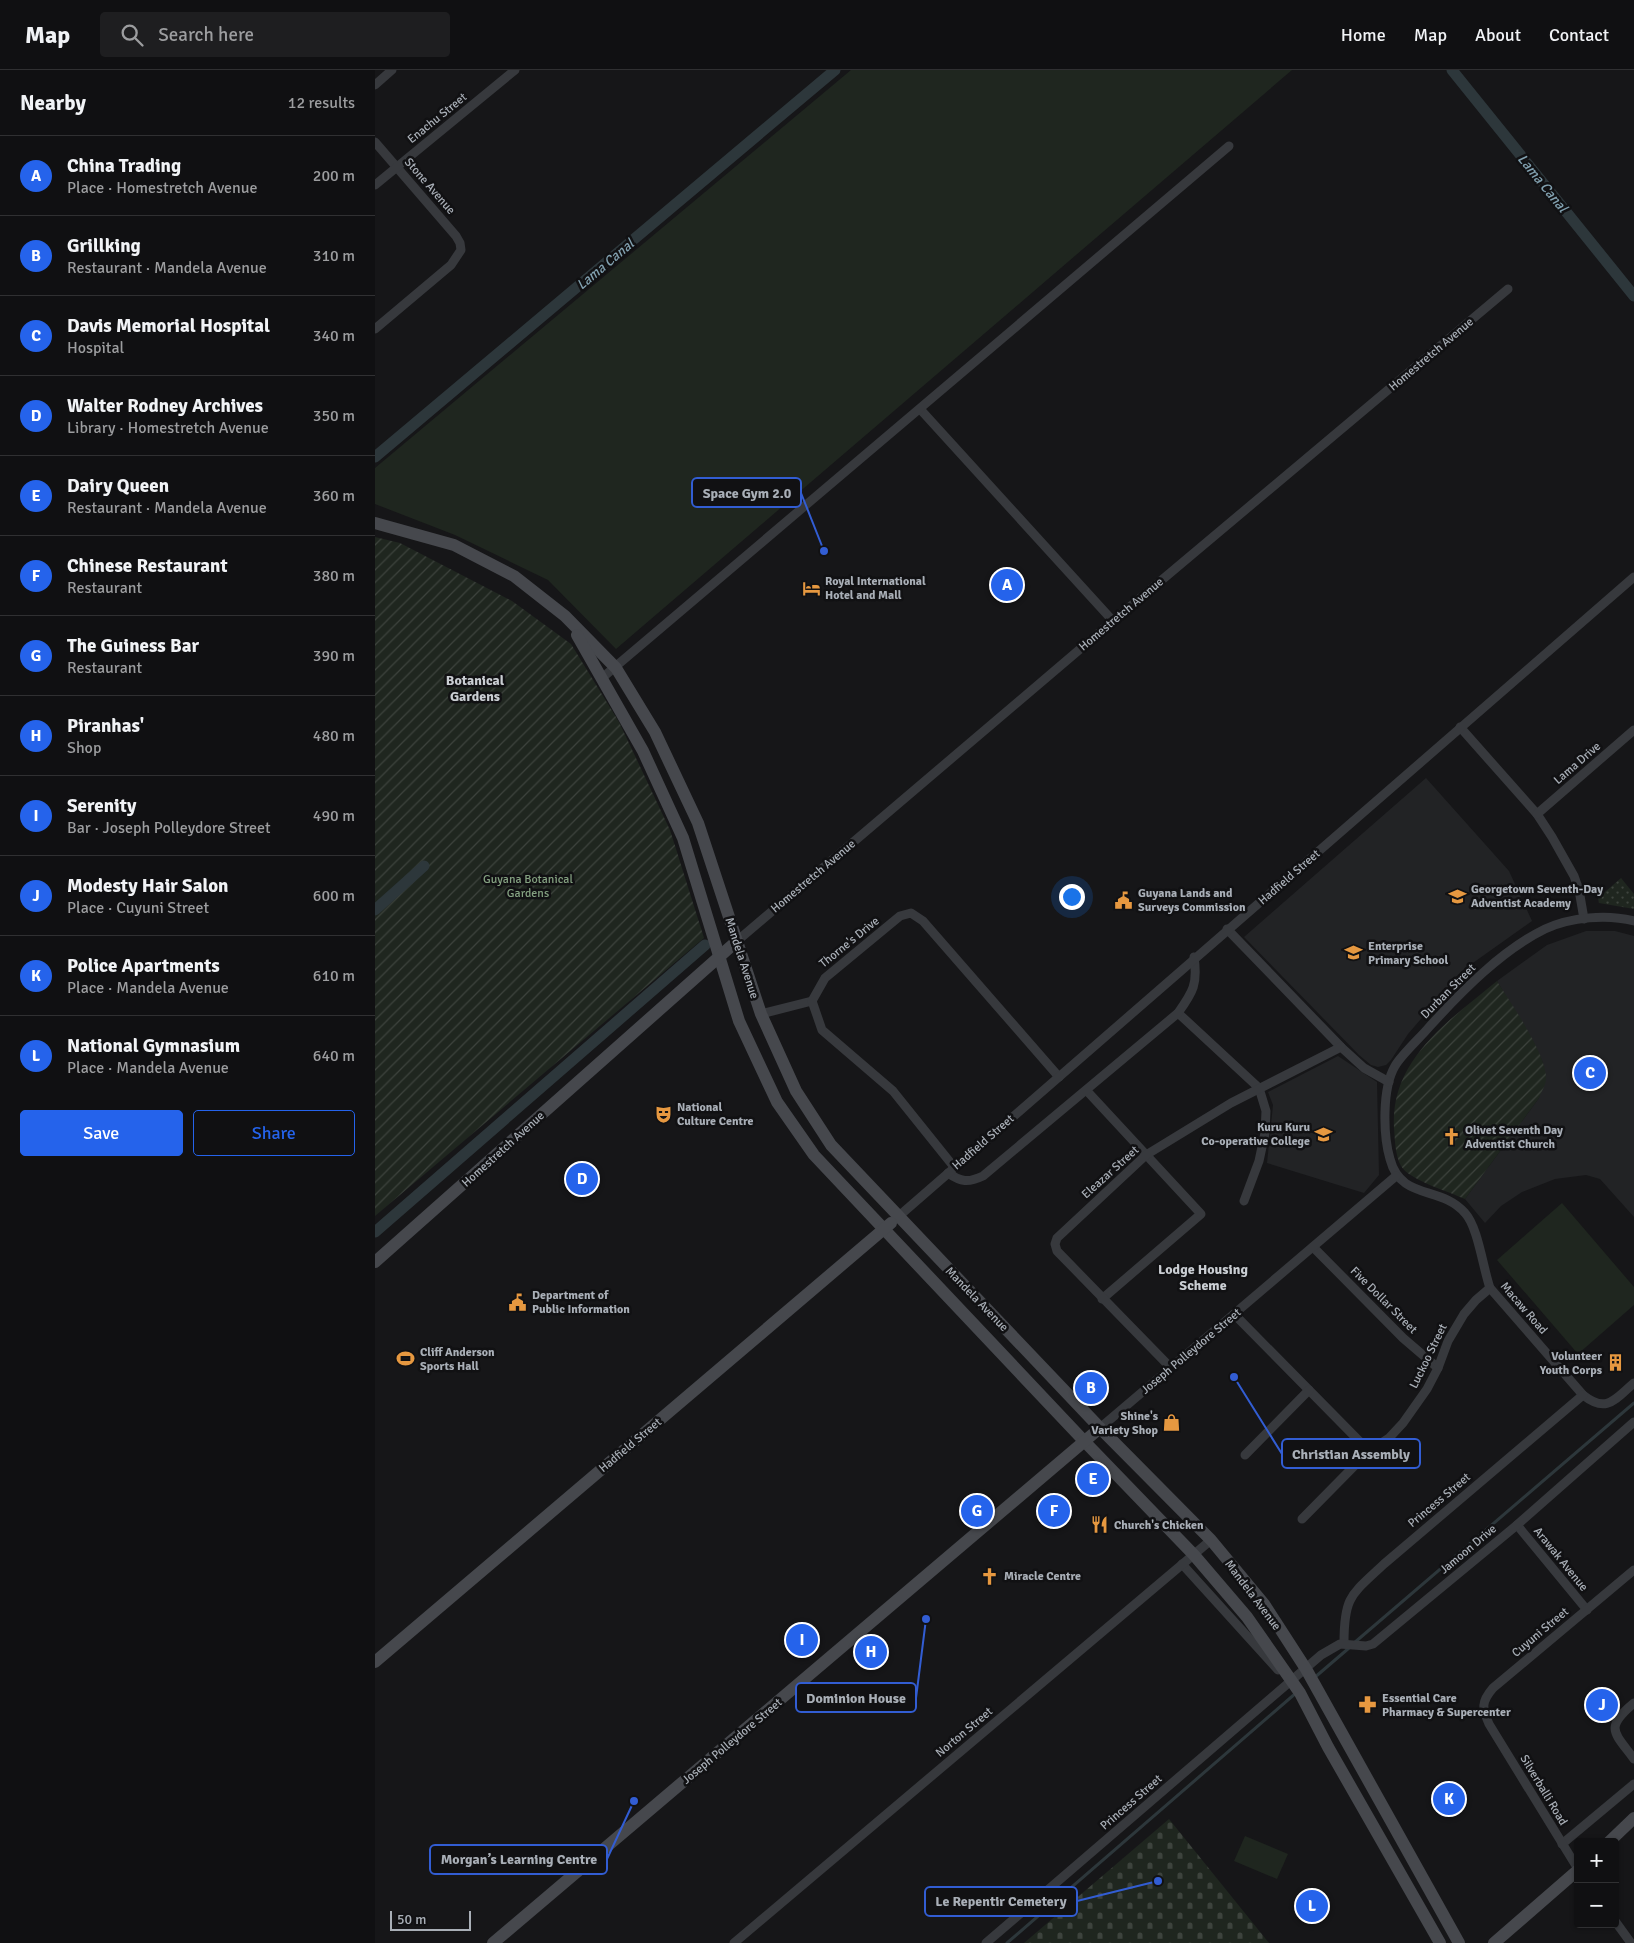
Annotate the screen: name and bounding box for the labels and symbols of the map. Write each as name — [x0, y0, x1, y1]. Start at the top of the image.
street label: Enachu Street — [405, 90, 470, 147]
water label: Lama Canal — [1514, 151, 1572, 217]
street label: Stone Avenue — [401, 155, 458, 218]
water label: Lama Canal — [573, 235, 638, 293]
street label: Homestretch Avenue — [1386, 315, 1477, 394]
callout: Space Gym 2.0 — [692, 478, 801, 507]
text: Space Gym 2.0 — [703, 485, 792, 502]
pin: A — [991, 566, 1023, 604]
place label: Royal International Hotel and Mall — [825, 574, 926, 603]
street label: Homestretch Avenue — [1076, 575, 1167, 654]
hotel icon: Royal International Hotel and Mall — [801, 578, 821, 598]
district label: Botanical Gardens — [446, 672, 505, 705]
street label: Lama Drive — [1551, 739, 1604, 788]
street label: Homestretch Avenue — [768, 837, 859, 916]
street label: Hadfield Street — [1255, 846, 1323, 908]
park label: Guyana Botanical Gardens — [483, 872, 573, 901]
place label: Georgetown Seventh-Day Adventist Academy — [1471, 882, 1603, 911]
your location — [1059, 884, 1085, 910]
place label: Guyana Lands and Surveys Commission — [1138, 886, 1246, 915]
school or university icon: Georgetown Seventh-Day Adventist Academy — [1447, 886, 1467, 906]
public building icon: Guyana Lands and Surveys Commission — [1114, 890, 1134, 910]
street label: Thorne's Drive — [816, 914, 882, 971]
street label: Mandela Avenue — [721, 916, 762, 1001]
place label: Enterprise Primary School — [1368, 939, 1449, 968]
school or university icon: Enterprise Primary School — [1344, 943, 1364, 963]
street label: Durban Street — [1418, 961, 1479, 1022]
pin: C — [1574, 1054, 1606, 1092]
place label: National Culture Centre — [677, 1100, 754, 1129]
theatre icon: National Culture Centre — [653, 1104, 673, 1124]
street label: Homestretch Avenue — [459, 1108, 548, 1190]
street label: Hadfield Street — [949, 1111, 1017, 1173]
place label: Kuru Kuru Co-operative College — [1201, 1120, 1310, 1149]
place label: Olivet Seventh Day Adventist Church — [1465, 1123, 1563, 1152]
school or university icon: Kuru Kuru Co-operative College — [1314, 1124, 1334, 1144]
church icon: Olivet Seventh Day Adventist Church — [1441, 1127, 1461, 1147]
street label: Eleazar Street — [1079, 1143, 1142, 1202]
pin: D — [566, 1160, 598, 1198]
district label: Lodge Housing Scheme — [1158, 1261, 1248, 1294]
street label: Mandela Avenue — [942, 1264, 1011, 1335]
street label: Five Dollar Street — [1347, 1264, 1420, 1337]
street label: Macaw Road — [1497, 1279, 1550, 1338]
place label: Department of Public Information — [532, 1288, 630, 1317]
public building icon: Department of Public Information — [508, 1292, 528, 1312]
street label: Joseph Polleydore Street — [1138, 1305, 1244, 1398]
street label: Luckoo Street — [1406, 1321, 1451, 1391]
place label: Cliff Anderson Sports Hall — [420, 1345, 495, 1374]
sports icon: Cliff Anderson Sports Hall — [396, 1349, 416, 1369]
place label: Volunteer Youth Corps — [1539, 1349, 1603, 1378]
building icon: Volunteer Youth Corps — [1606, 1353, 1626, 1373]
pin: B — [1075, 1369, 1107, 1407]
place label: Shine's Variety Shop — [1091, 1409, 1159, 1438]
shop icon: Shine's Variety Shop — [1162, 1413, 1182, 1433]
street label: Hadfield Street — [596, 1415, 665, 1476]
callout: Christian Assembly — [1282, 1439, 1420, 1468]
text: Christian Assembly — [1292, 1446, 1410, 1463]
pin: E — [1077, 1460, 1109, 1498]
street label: Princess Street — [1405, 1470, 1474, 1531]
pin: G — [961, 1492, 993, 1530]
pin: F — [1038, 1492, 1070, 1530]
restaurant icon: Church's Chicken — [1090, 1515, 1110, 1535]
place label: Church's Chicken — [1114, 1518, 1204, 1533]
street label: Jamoon Drive — [1437, 1521, 1500, 1577]
street label: Arawak Avenue — [1530, 1524, 1591, 1595]
street label: Mandela Avenue — [1221, 1557, 1284, 1634]
church icon: Miracle Centre — [980, 1566, 1000, 1586]
place label: Miracle Centre — [1004, 1569, 1081, 1584]
street label: Cuyuni Street — [1509, 1604, 1572, 1661]
pin: I — [786, 1621, 818, 1659]
pin: H — [855, 1633, 887, 1671]
callout: Dominion House — [796, 1683, 916, 1712]
pin: J — [1586, 1686, 1618, 1724]
text: Dominion House — [806, 1690, 906, 1707]
place label: Essential Care Pharmacy & Supercenter — [1382, 1691, 1511, 1720]
street label: Joseph Polleydore Street — [679, 1695, 785, 1788]
pharmacy icon: Essential Care Pharmacy & Supercenter — [1358, 1695, 1378, 1715]
street label: Norton Street — [933, 1704, 996, 1761]
street label: Silverballi Road — [1517, 1752, 1571, 1828]
street label: Princess Street — [1097, 1771, 1165, 1833]
pin: K — [1433, 1780, 1465, 1818]
callout: Morgan’s Learning Centre — [430, 1845, 607, 1874]
text: Morgan’s Learning Centre — [441, 1851, 597, 1868]
callout: Le Repentir Cemetery — [925, 1887, 1077, 1916]
pin: L — [1296, 1887, 1328, 1925]
text: Le Repentir Cemetery — [935, 1893, 1067, 1910]
scale bar — [390, 1908, 471, 1931]

